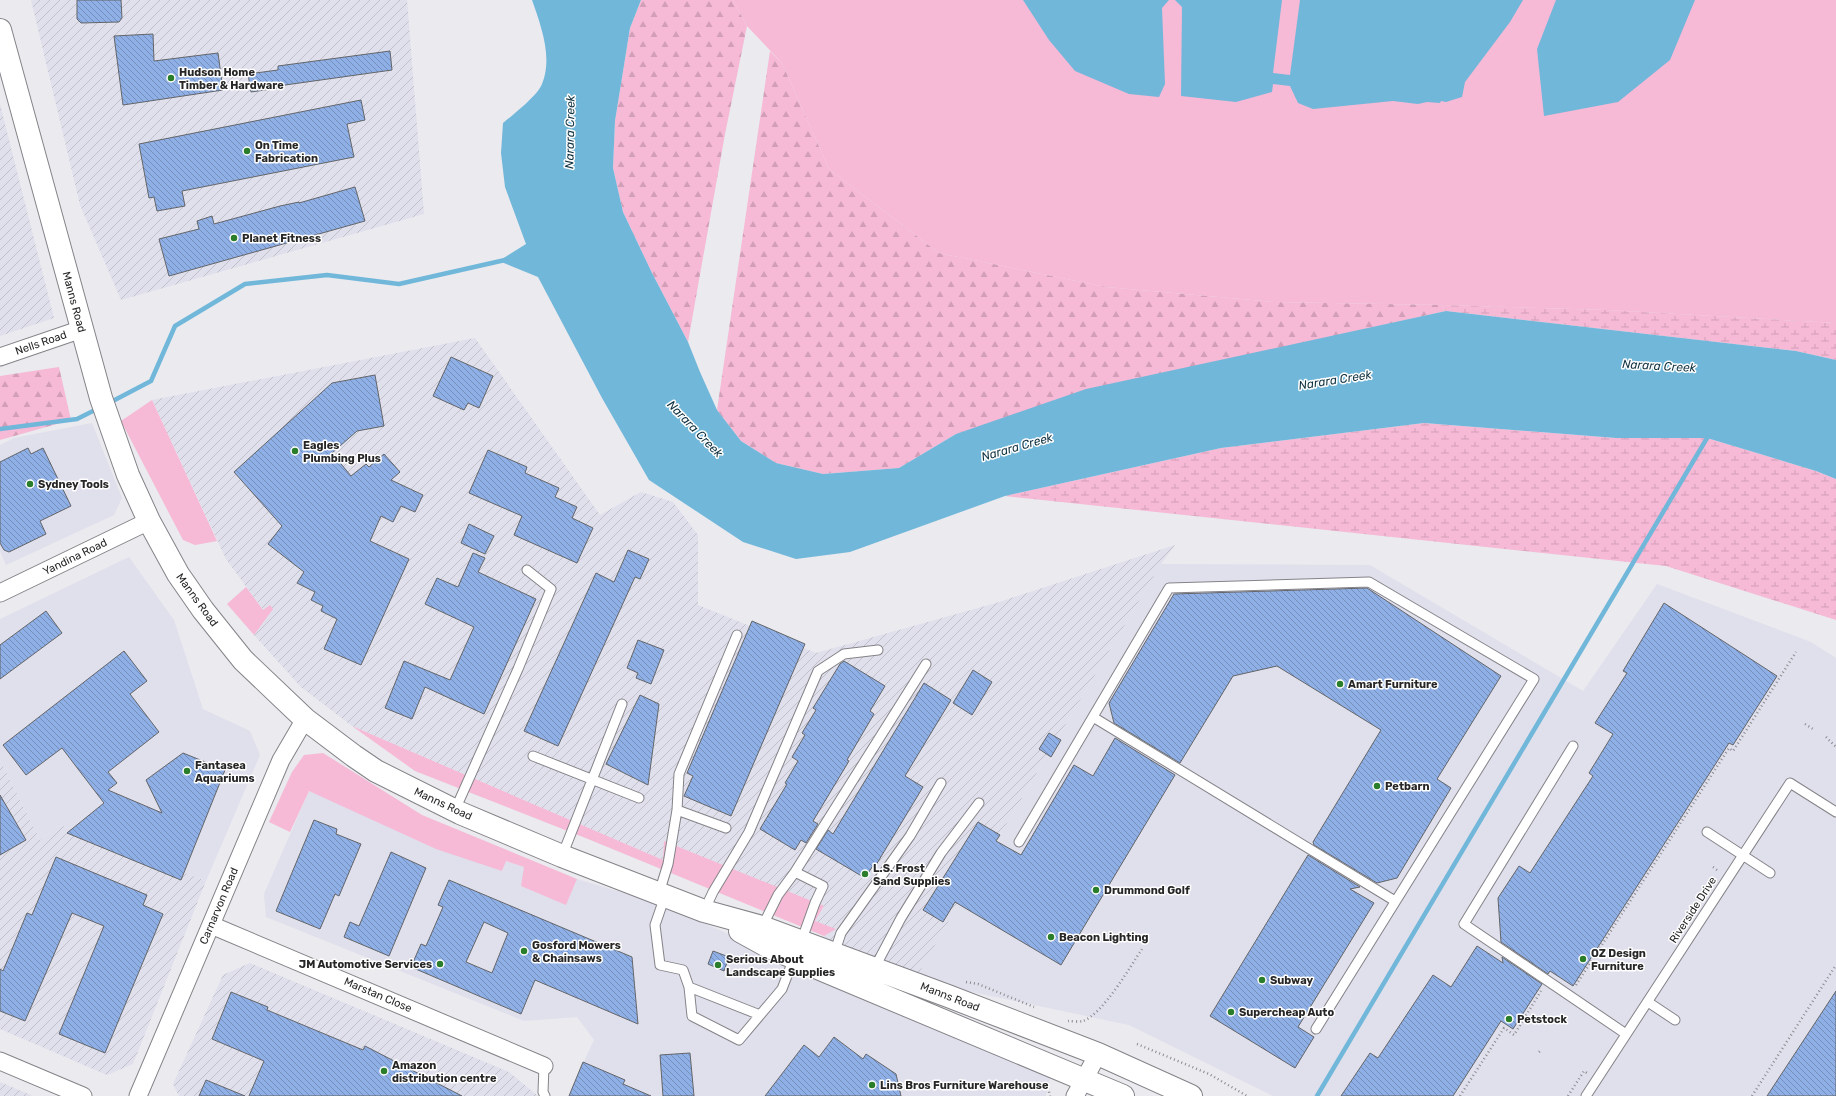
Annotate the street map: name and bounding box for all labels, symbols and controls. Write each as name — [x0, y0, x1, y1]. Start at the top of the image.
place label: Hudson Home Timber & Hardware — [179, 66, 284, 92]
marker: Hudson Home Timber & Hardware — [166, 73, 176, 83]
water label: Narara Creek — [562, 94, 578, 169]
place label: On Time Fabrication — [255, 139, 318, 165]
marker: On Time Fabrication — [242, 146, 252, 156]
place label: Planet Fitness — [242, 232, 321, 245]
marker: Planet Fitness — [229, 233, 239, 243]
street label: Manns Road — [60, 270, 88, 334]
street label: Nells Road — [14, 328, 68, 358]
water label: Narara Creek — [1622, 357, 1697, 375]
water label: Narara Creek — [1298, 367, 1373, 393]
water label: Narara Creek — [664, 398, 726, 461]
water label: Narara Creek — [980, 430, 1055, 464]
place label: Eagles Plumbing Plus — [303, 439, 381, 465]
marker: Eagles Plumbing Plus — [290, 446, 300, 456]
place label: Sydney Tools — [38, 478, 109, 491]
marker: Sydney Tools — [25, 479, 35, 489]
street label: Yandina Road — [41, 536, 109, 578]
street label: Manns Road — [173, 571, 221, 629]
place label: Amart Furniture — [1348, 678, 1438, 691]
marker: Amart Furniture — [1335, 679, 1345, 689]
place label: Fantasea Aquariums — [195, 759, 255, 785]
marker: Fantasea Aquariums — [182, 766, 192, 776]
place label: Petbarn — [1385, 780, 1430, 793]
marker: Petbarn — [1372, 781, 1382, 791]
street label: Manns Road — [412, 785, 474, 823]
place label: L.S. Frost Sand Supplies — [873, 862, 950, 888]
street label: Carnarvon Road — [197, 866, 241, 946]
marker: L.S. Frost Sand Supplies — [860, 869, 870, 879]
street label: Riverside Drive — [1667, 874, 1719, 946]
place label: Drummond Golf — [1104, 884, 1190, 897]
marker: Drummond Golf — [1091, 885, 1101, 895]
place label: Beacon Lighting — [1059, 931, 1149, 944]
marker: Beacon Lighting — [1046, 932, 1056, 942]
place label: Gosford Mowers & Chainsaws — [532, 939, 621, 965]
marker: Gosford Mowers & Chainsaws — [519, 946, 529, 956]
place label: OZ Design Furniture — [1591, 947, 1646, 973]
place label: Serious About Landscape Supplies — [726, 953, 835, 979]
marker: OZ Design Furniture — [1578, 954, 1588, 964]
place label: JM Automotive Services — [299, 958, 432, 971]
marker: JM Automotive Services — [435, 959, 445, 969]
marker: Serious About Landscape Supplies — [713, 960, 723, 970]
place label: Subway — [1270, 974, 1313, 987]
street label: Marstan Close — [342, 975, 414, 1015]
marker: Subway — [1257, 975, 1267, 985]
street label: Manns Road — [918, 980, 982, 1014]
place label: Supercheap Auto — [1239, 1006, 1334, 1019]
marker: Supercheap Auto — [1226, 1007, 1236, 1017]
place label: Petstock — [1517, 1013, 1567, 1026]
marker: Petstock — [1504, 1014, 1514, 1024]
place label: Amazon distribution centre — [392, 1059, 497, 1085]
marker: Amazon distribution centre — [379, 1066, 389, 1076]
place label: Lins Bros Furniture Warehouse — [880, 1079, 1049, 1092]
marker: Lins Bros Furniture Warehouse — [867, 1080, 877, 1090]

